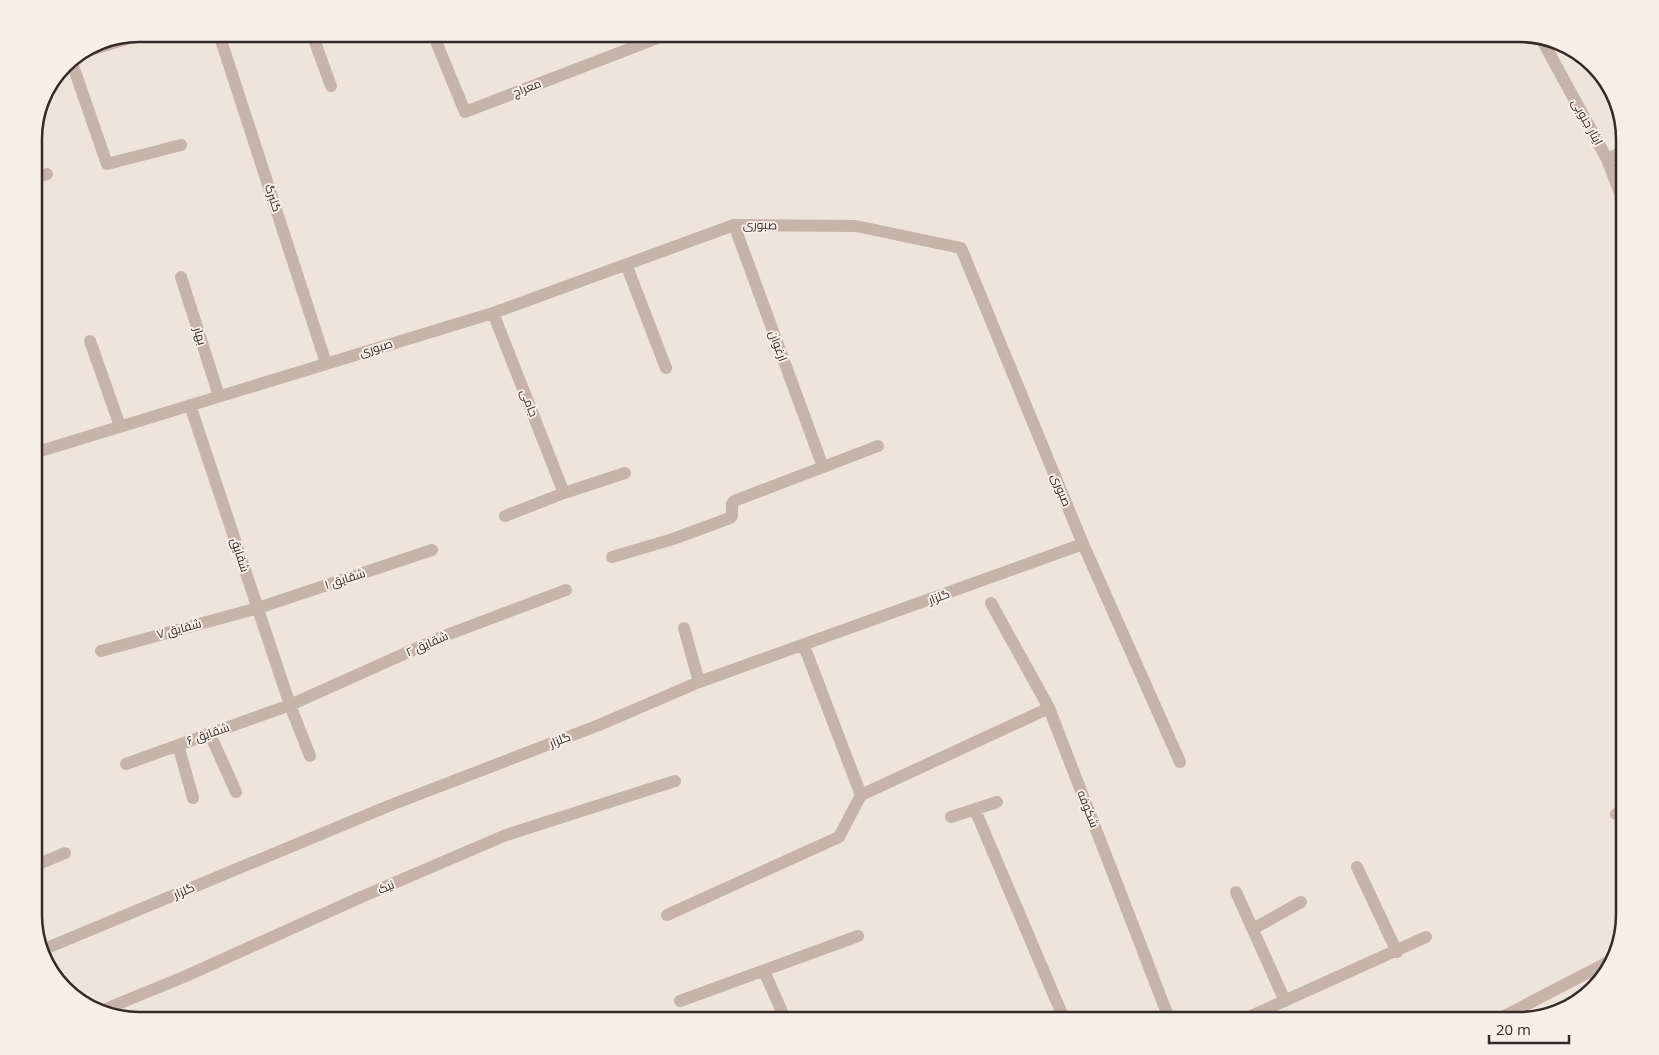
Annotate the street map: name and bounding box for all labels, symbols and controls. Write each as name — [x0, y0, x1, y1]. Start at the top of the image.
street label: معراج — [510, 74, 543, 101]
street label: ایثار جنوبی — [1568, 95, 1607, 148]
street label: گلبرگ — [261, 182, 286, 214]
street label: صبوری — [743, 216, 777, 233]
street label: بهار — [189, 324, 211, 347]
street label: ارغوان — [765, 328, 792, 364]
street label: صبوری — [357, 334, 395, 361]
street label: جامی — [516, 386, 543, 419]
street label: صبوری — [1047, 471, 1076, 509]
street label: شقایق — [227, 536, 254, 574]
street label: شقایق ۱ — [322, 564, 367, 593]
street label: گلزار — [925, 585, 952, 609]
street label: شقایق ۷ — [155, 614, 203, 643]
street label: شقایق ۲ — [403, 627, 451, 660]
street label: شقایق ۶ — [184, 718, 231, 749]
street label: گلزار — [546, 728, 573, 752]
street label: شکوفه — [1074, 788, 1103, 830]
street label: نیک — [375, 875, 397, 898]
street label: گلزار — [170, 878, 197, 903]
scale bar — [1489, 1012, 1569, 1044]
text: 20 m — [1496, 1019, 1531, 1039]

